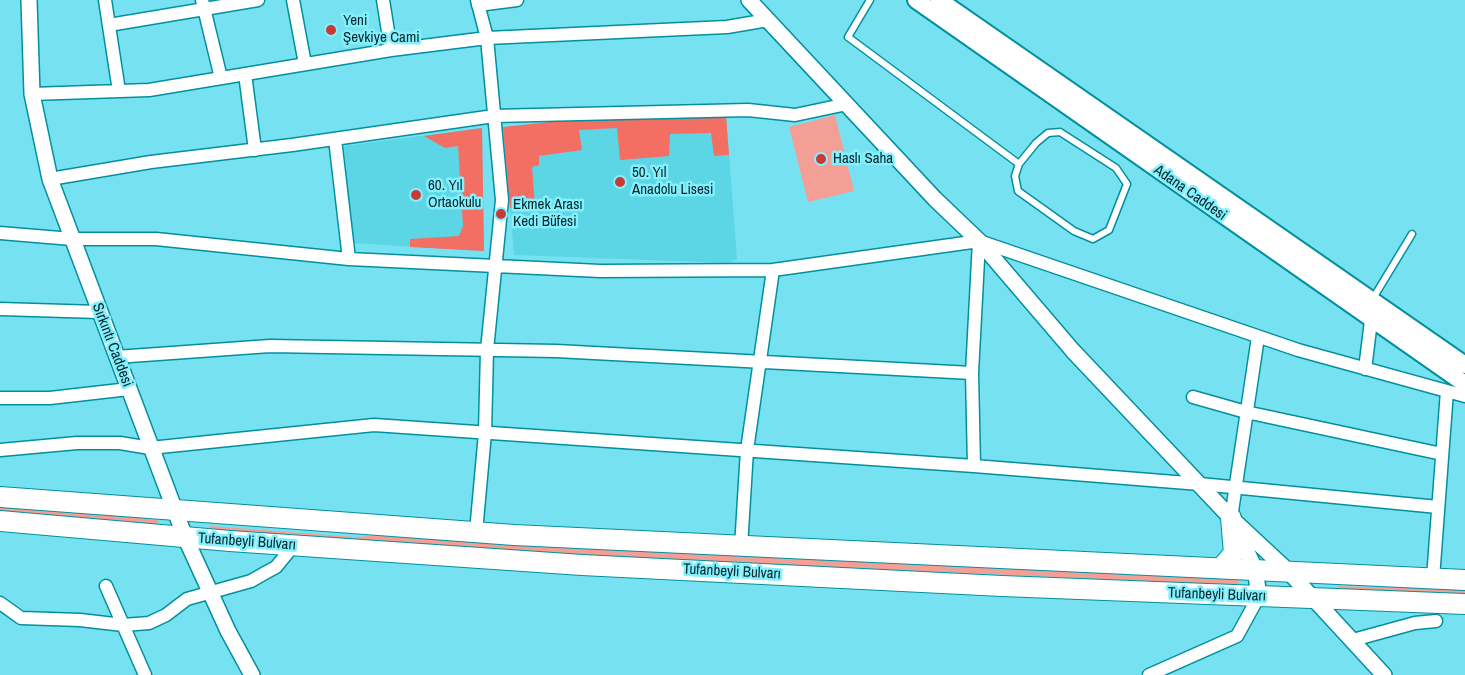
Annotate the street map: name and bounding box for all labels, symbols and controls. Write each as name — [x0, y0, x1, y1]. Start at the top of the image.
place label: Yeni Şevkiye Cami — [343, 12, 420, 47]
marker: Yeni Şevkiye Cami — [324, 23, 338, 37]
place label: Haslı Saha — [833, 150, 893, 168]
marker: Haslı Saha — [814, 152, 828, 166]
street label: Adana Caddesi — [1150, 161, 1230, 225]
place label: 50. Yıl Anadolu Lisesi — [632, 164, 713, 199]
marker: 50. Yıl Anadolu Lisesi — [613, 175, 627, 189]
place label: 60. Yıl Ortaokulu — [428, 177, 481, 212]
marker: 60. Yıl Ortaokulu — [409, 188, 423, 202]
place label: Ekmek Arası Kedi Büfesi — [513, 196, 583, 231]
marker: Ekmek Arası Kedi Büfesi — [494, 207, 508, 221]
street label: Sırkıntı Caddesi — [88, 301, 136, 389]
street label: Tufanbeyli Bulvarı — [197, 530, 297, 554]
street label: Tufanbeyli Bulvarı — [683, 560, 781, 584]
street label: Tufanbeyli Bulvarı — [1168, 584, 1266, 606]

